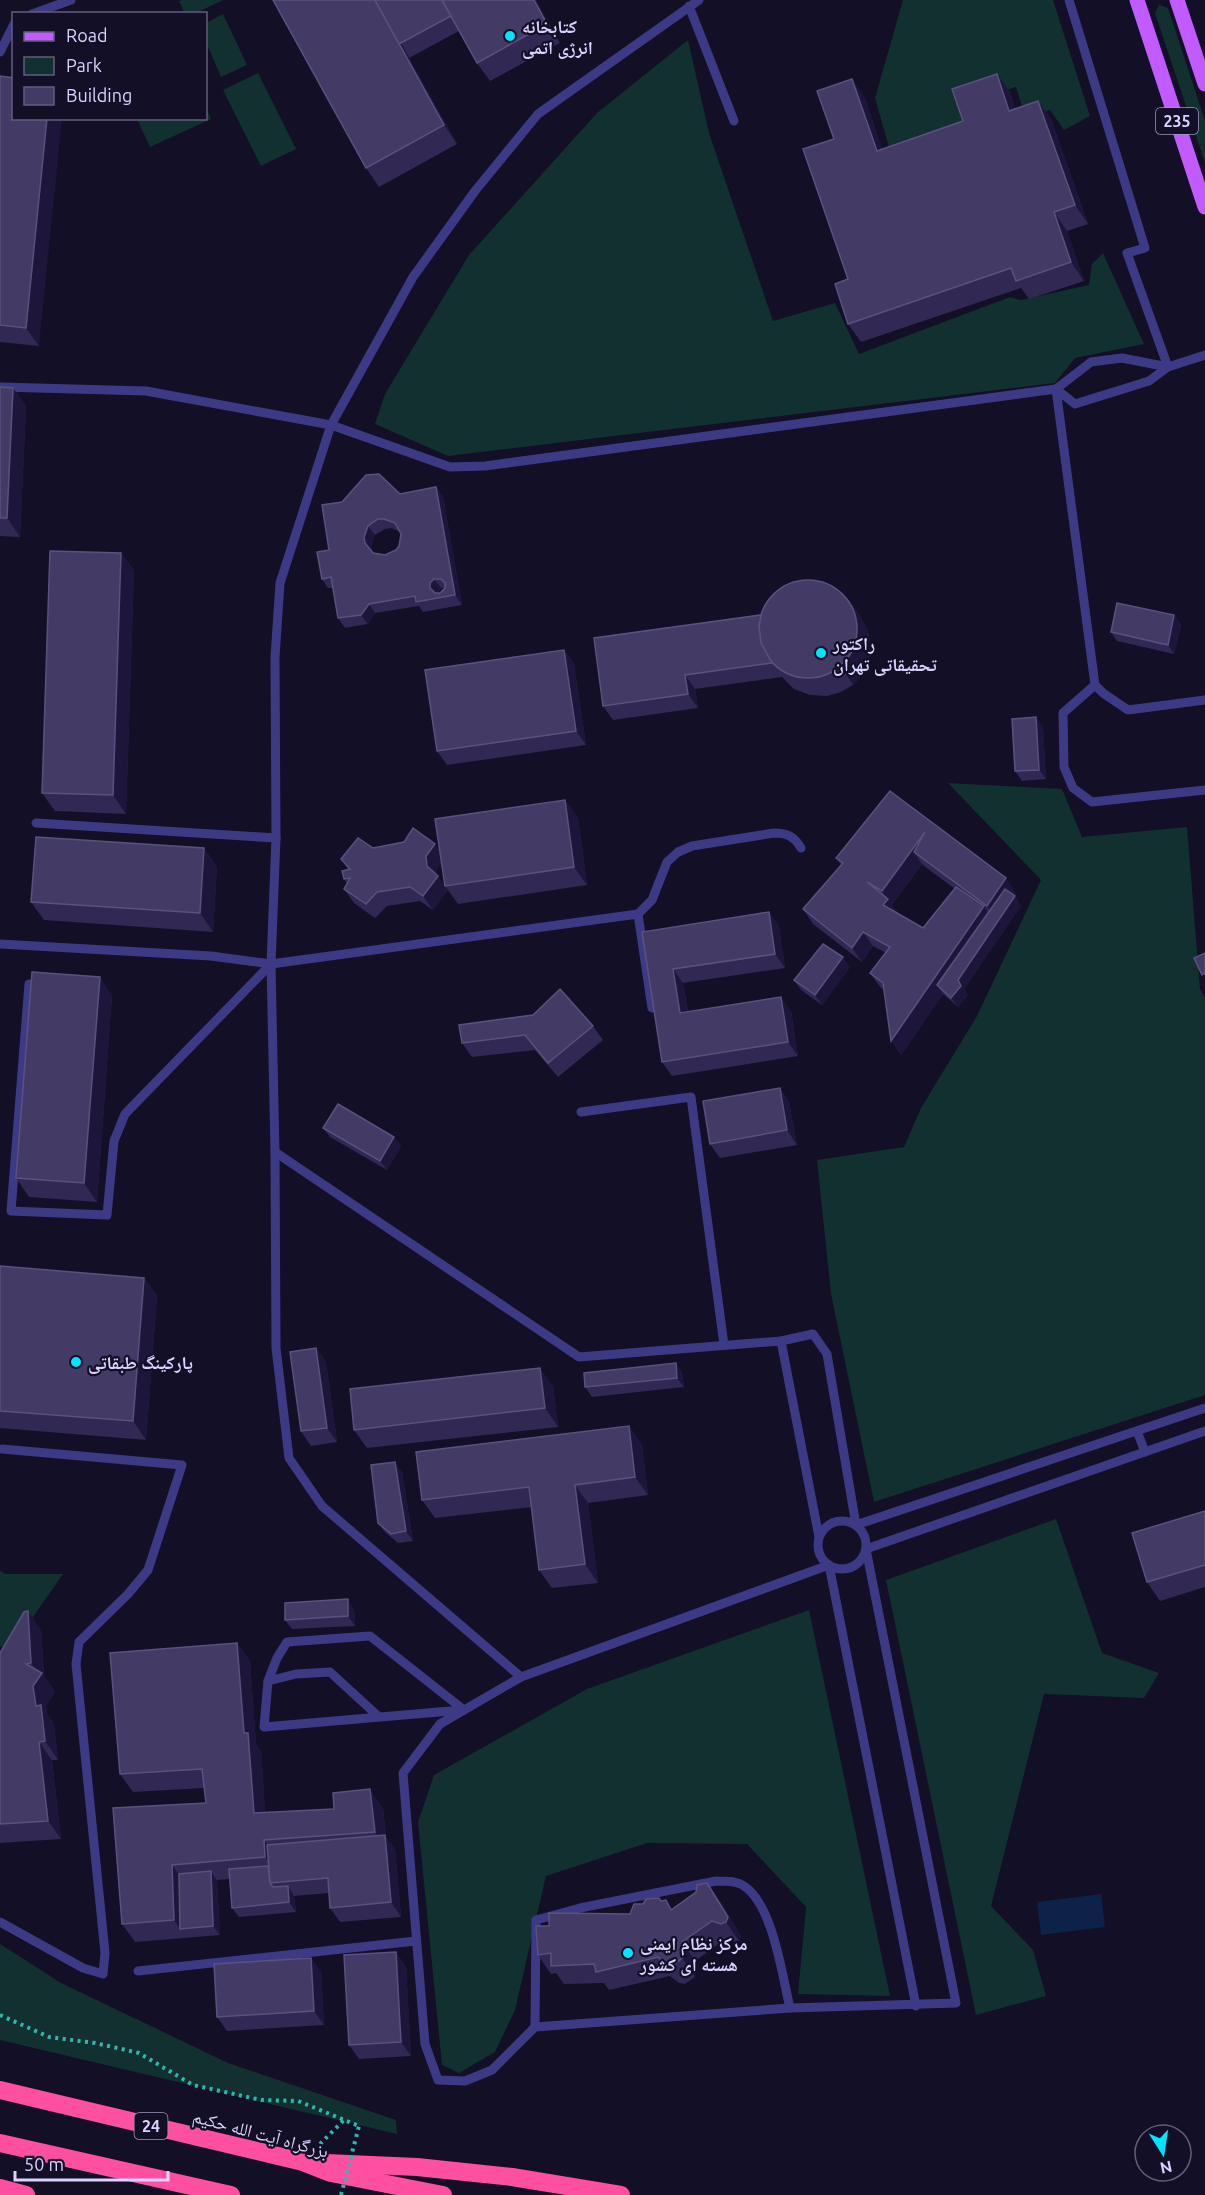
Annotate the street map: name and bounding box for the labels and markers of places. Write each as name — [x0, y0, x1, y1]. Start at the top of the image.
place label: کتابخانه انرژی اتمی — [522, 16, 593, 59]
marker: کتابخانه انرژی اتمی — [503, 29, 517, 43]
place label: راکتور تحقیقاتی تهران — [832, 633, 937, 676]
marker: راکتور تحقیقاتی تهران — [814, 646, 828, 660]
place label: پارکینگ طبقاتی — [88, 1352, 193, 1374]
marker: پارکینگ طبقاتی — [69, 1355, 83, 1369]
place label: مرکز نظام ایمنی هسته ای کشور — [639, 1933, 748, 1976]
marker: مرکز نظام ایمنی هسته ای کشور — [621, 1946, 635, 1960]

